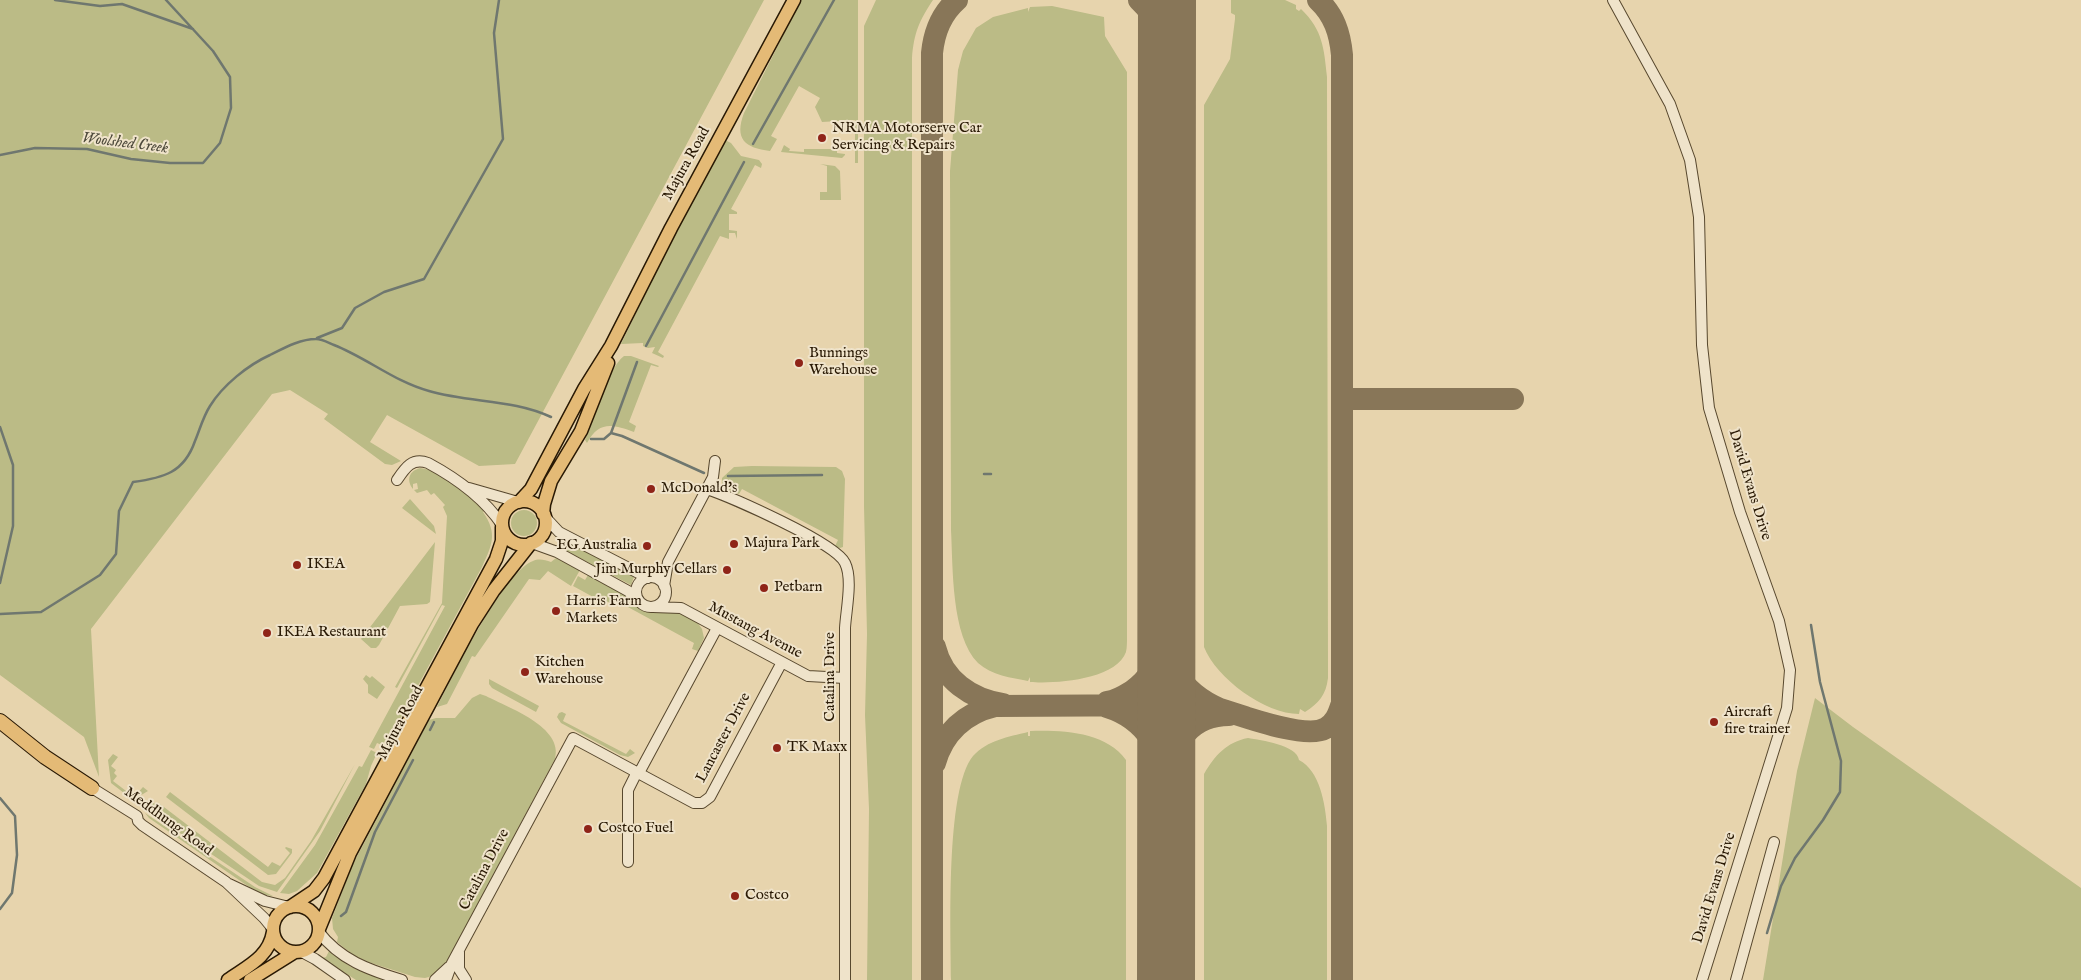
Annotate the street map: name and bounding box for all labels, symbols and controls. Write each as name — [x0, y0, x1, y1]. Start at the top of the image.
place label: NRMA Motorserve Car Servicing & Repairs — [832, 120, 982, 155]
street label: Majura Road — [659, 124, 715, 204]
water label: Woolshed Creek — [81, 129, 169, 159]
marker: NRMA Motorserve Car Servicing & Repairs — [816, 132, 828, 144]
place label: Bunnings Warehouse — [809, 345, 877, 380]
marker: Bunnings Warehouse — [793, 357, 805, 369]
street label: David Evans Drive — [1724, 427, 1774, 543]
place label: McDonald's — [661, 480, 737, 498]
marker: McDonald's — [645, 483, 657, 495]
place label: Majura Park — [744, 535, 820, 553]
place label: EG Australia — [556, 537, 637, 555]
marker: Majura Park — [728, 538, 740, 550]
marker: EG Australia — [641, 540, 653, 552]
place label: IKEA — [307, 556, 345, 574]
marker: IKEA — [291, 559, 303, 571]
place label: Jim Murphy Cellars — [595, 561, 717, 579]
marker: Jim Murphy Cellars — [721, 564, 733, 576]
place label: Petbarn — [774, 579, 823, 597]
marker: Petbarn — [758, 582, 770, 594]
place label: Harris Farm Markets — [566, 593, 642, 628]
street label: Mustang Avenue — [705, 599, 805, 663]
marker: Harris Farm Markets — [550, 605, 562, 617]
place label: IKEA Restaurant — [277, 624, 386, 642]
marker: IKEA Restaurant — [261, 627, 273, 639]
street label: Catalina Drive — [822, 632, 840, 722]
place label: Kitchen Warehouse — [535, 654, 603, 689]
marker: Kitchen Warehouse — [519, 666, 531, 678]
street label: Majura Road — [374, 683, 428, 763]
street label: Lancaster Drive — [693, 690, 755, 786]
place label: Aircraft fire trainer — [1724, 704, 1790, 739]
marker: Aircraft fire trainer — [1708, 716, 1720, 728]
place label: TK Maxx — [787, 739, 847, 757]
marker: TK Maxx — [771, 742, 783, 754]
street label: Meddhung Road — [120, 784, 216, 860]
place label: Costco Fuel — [598, 820, 673, 838]
marker: Costco Fuel — [582, 823, 594, 835]
street label: Catalina Drive — [456, 826, 514, 914]
street label: David Evans Drive — [1690, 830, 1740, 946]
place label: Costco — [745, 887, 789, 905]
marker: Costco — [729, 890, 741, 902]

